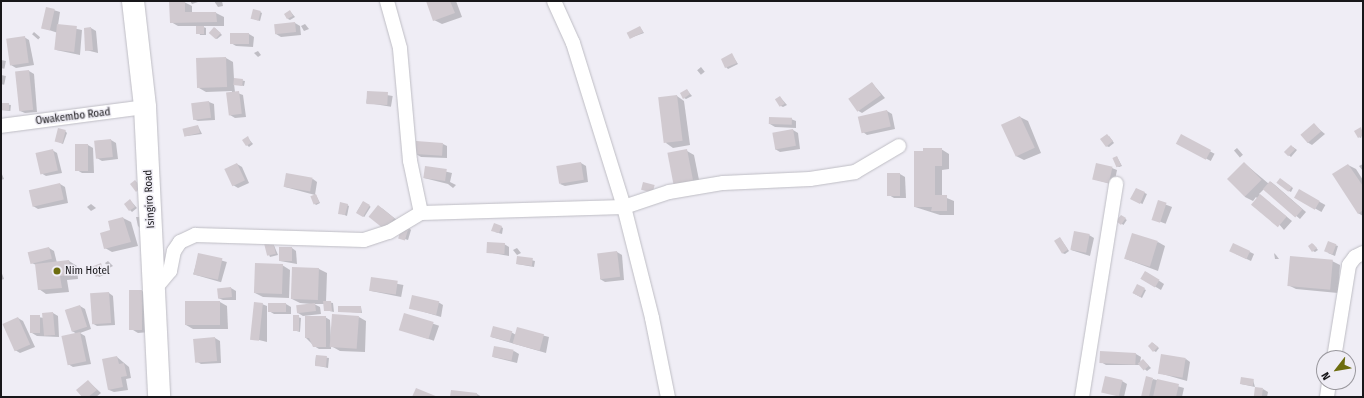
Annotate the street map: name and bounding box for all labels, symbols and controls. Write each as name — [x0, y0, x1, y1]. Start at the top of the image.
street label: Owakembo Road — [35, 106, 111, 128]
street label: Isingiro Road — [142, 169, 158, 229]
place label: Nim Hotel — [65, 264, 110, 278]
marker: Nim Hotel — [52, 266, 62, 276]
north arrow — [1316, 350, 1356, 390]
text: N — [1319, 370, 1333, 382]

